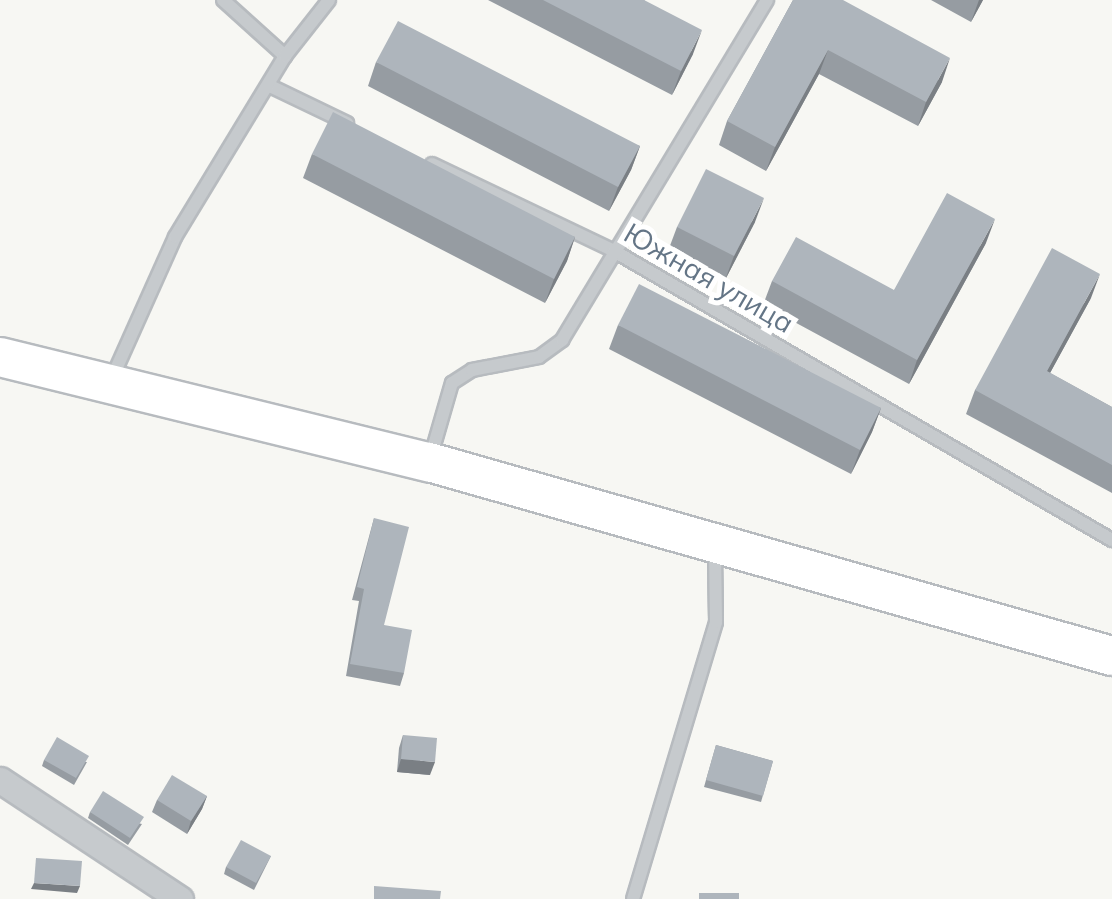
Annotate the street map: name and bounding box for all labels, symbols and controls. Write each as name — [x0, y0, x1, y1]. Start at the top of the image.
street label: Южная улица — [618, 216, 800, 340]

